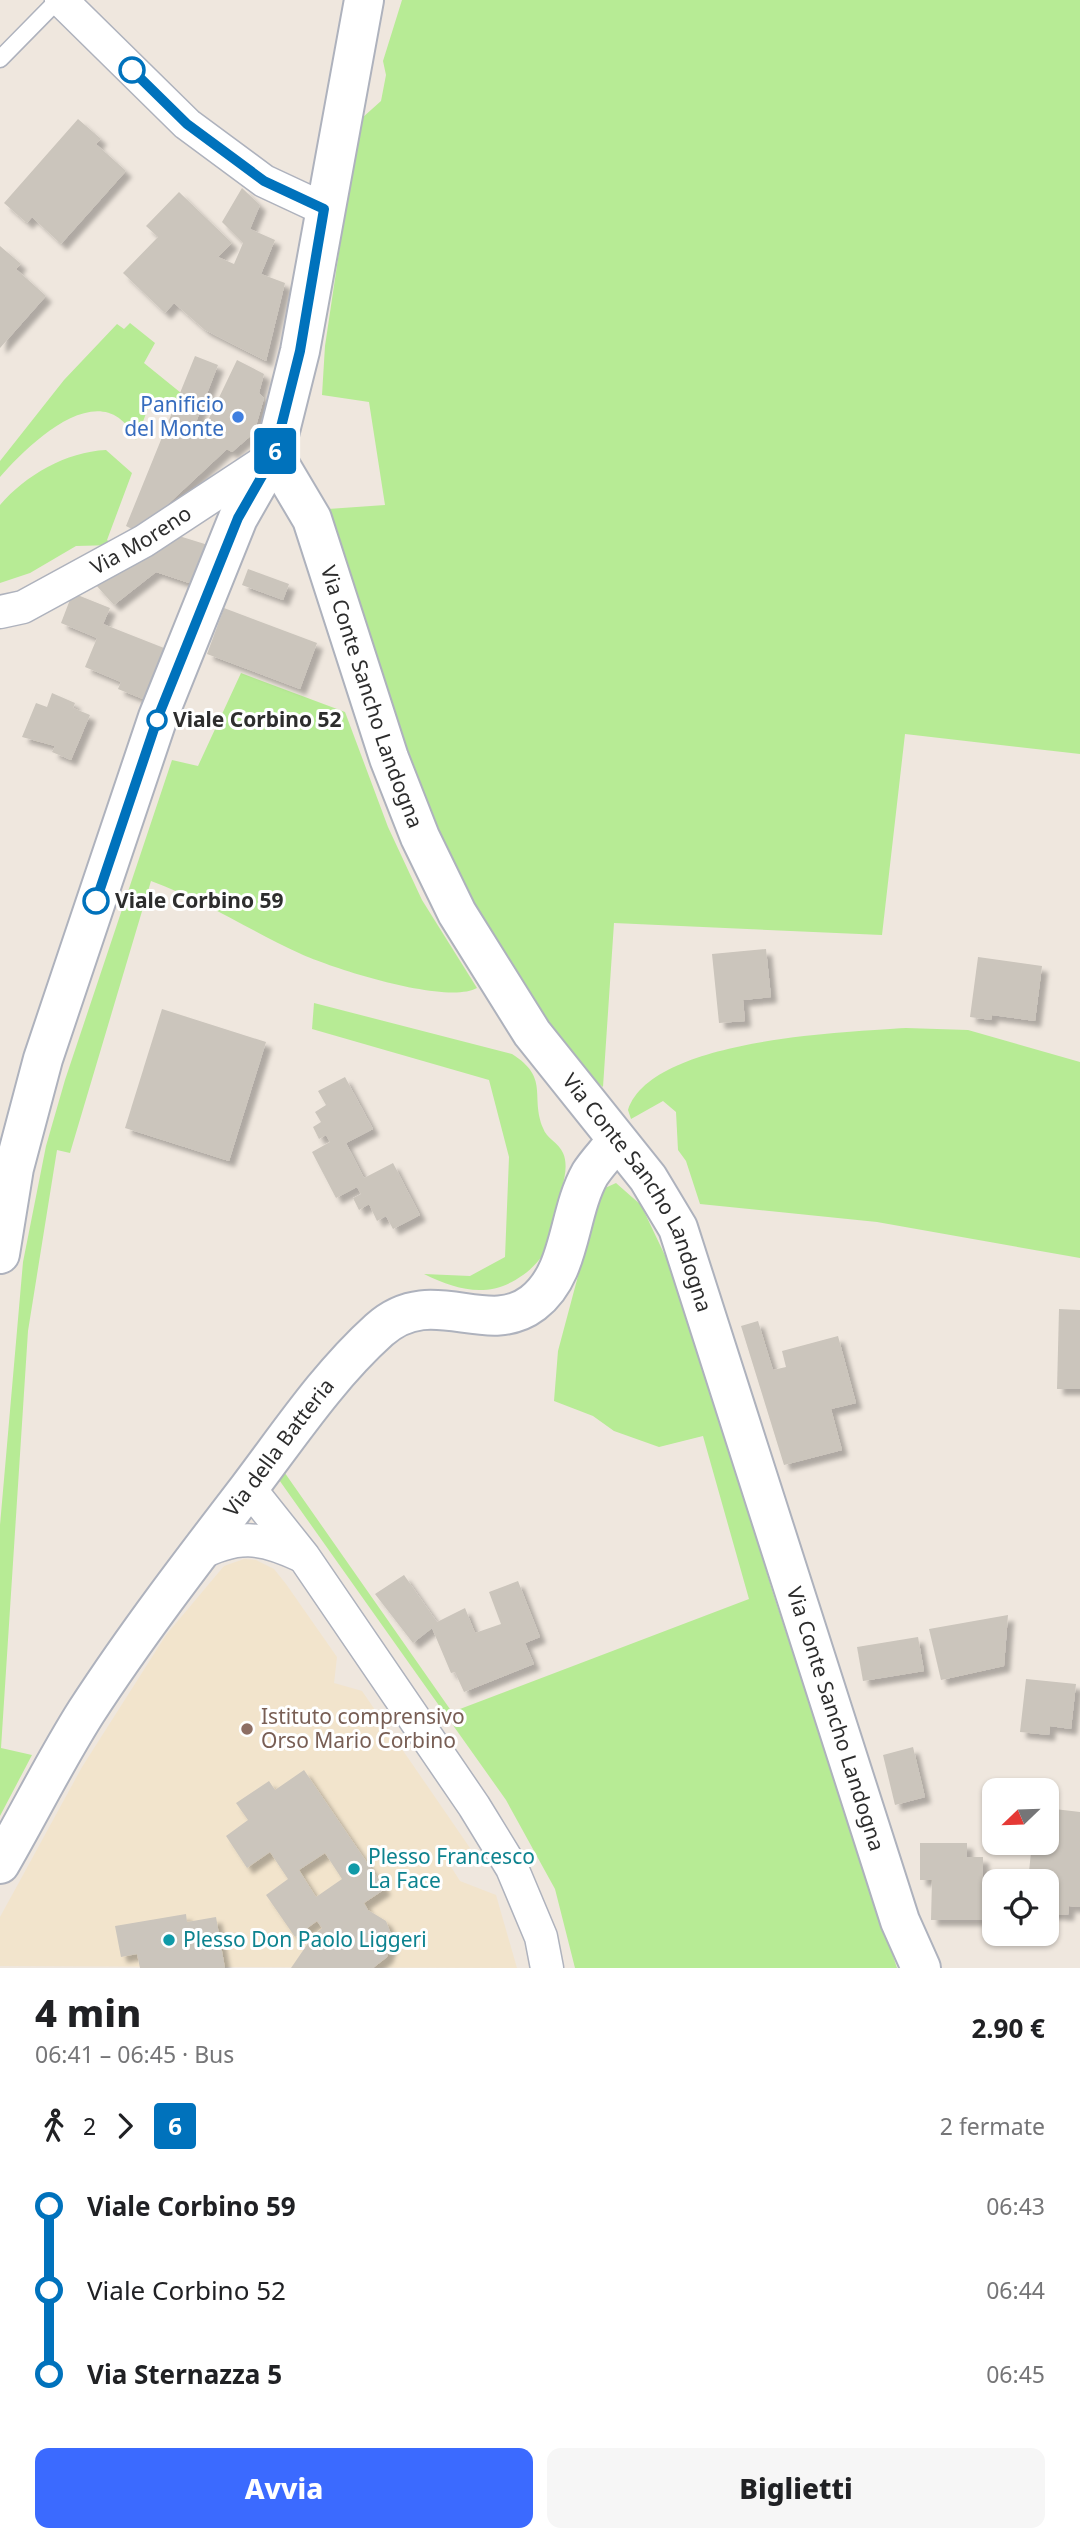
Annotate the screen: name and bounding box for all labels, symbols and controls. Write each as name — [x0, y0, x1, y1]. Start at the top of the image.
unlabelled marker — [119, 57, 145, 83]
place label: Panificio del Monte — [124, 390, 224, 442]
marker: Panificio del Monte — [230, 409, 246, 425]
line badge: 6 — [252, 428, 298, 474]
text: 6 — [268, 434, 282, 467]
street label: Via Moreno — [85, 499, 196, 581]
street label: Via Conte Sancho Landogna — [315, 562, 430, 832]
place label: Viale Corbino 52 — [173, 705, 342, 733]
marker: Viale Corbino 52 — [147, 710, 167, 730]
place label: Viale Corbino 59 — [115, 886, 284, 914]
marker: Viale Corbino 59 — [83, 888, 109, 914]
street label: Via Conte Sancho Landogna — [557, 1067, 719, 1315]
street label: Via della Batteria — [217, 1372, 340, 1522]
street label: Via Conte Sancho Landogna — [781, 1583, 892, 1854]
place label: Istituto comprensivo Orso Mario Corbino — [261, 1702, 465, 1754]
marker: Istituto comprensivo Orso Mario Corbino — [239, 1721, 255, 1737]
north arrow — [982, 1778, 1059, 1855]
map controls — [982, 1778, 1059, 1946]
place label: Plesso Francesco La Face — [368, 1842, 535, 1894]
marker: Plesso Francesco La Face — [346, 1861, 362, 1877]
button: locate — [982, 1869, 1059, 1946]
place label: Plesso Don Paolo Liggeri — [183, 1925, 427, 1953]
marker: Plesso Don Paolo Liggeri — [161, 1932, 177, 1948]
text: 4 min — [35, 1986, 141, 2038]
text: 2.90 € — [971, 2010, 1045, 2046]
text: 06:41 – 06:45 · Bus — [35, 2038, 234, 2070]
icon: walk — [35, 2107, 73, 2145]
icon: forward — [106, 2107, 144, 2145]
text: 6 — [168, 2109, 182, 2142]
text: 2 — [83, 2110, 96, 2142]
text: 2 fermate — [940, 2110, 1045, 2142]
text: Viale Corbino 59 — [87, 2188, 296, 2224]
text: 06:43 — [986, 2190, 1045, 2222]
text: Viale Corbino 52 — [87, 2272, 286, 2308]
text: 06:44 — [986, 2274, 1045, 2306]
text: Via Sternazza 5 — [87, 2356, 282, 2392]
text: 06:45 — [986, 2358, 1045, 2390]
button: Avvia — [35, 2448, 533, 2528]
button: Biglietti — [547, 2448, 1045, 2528]

